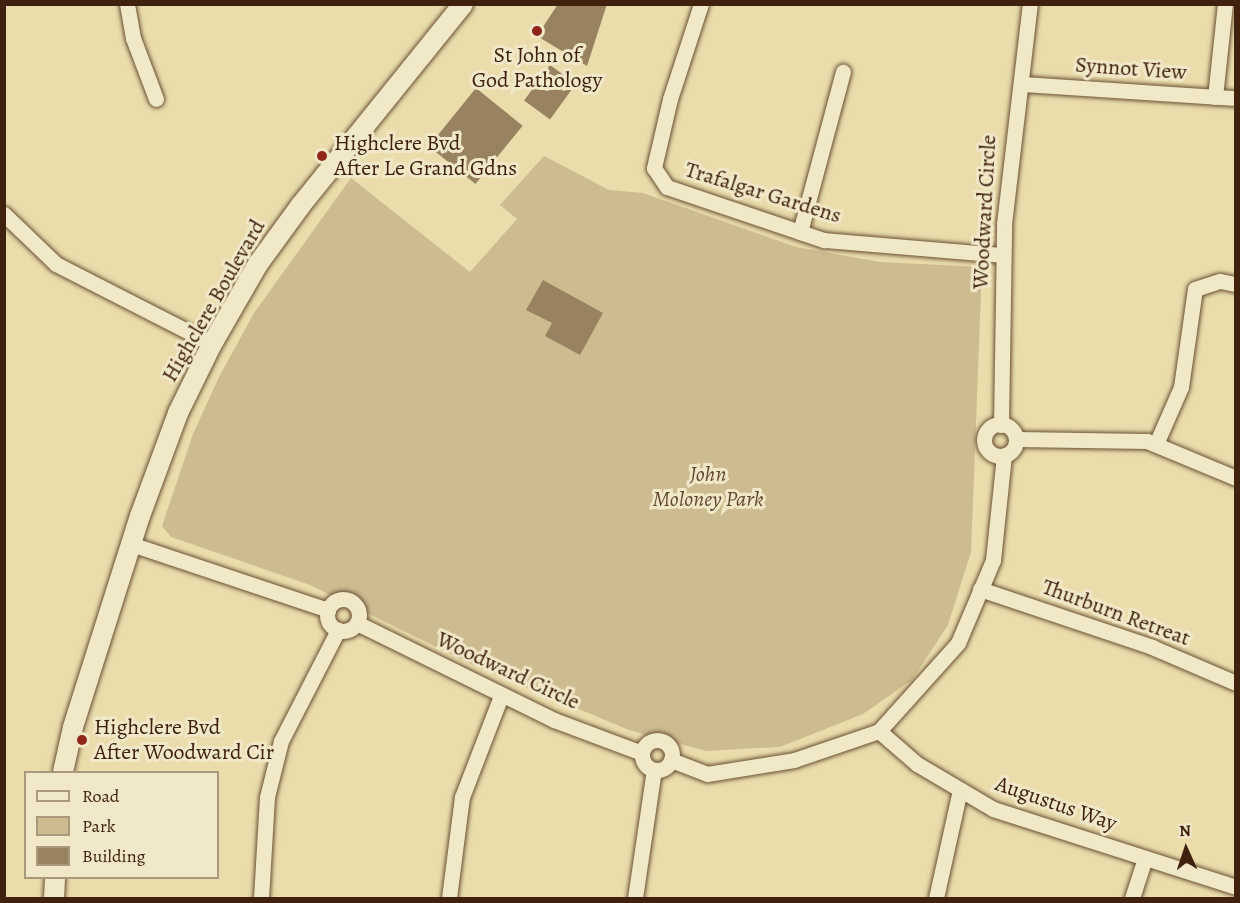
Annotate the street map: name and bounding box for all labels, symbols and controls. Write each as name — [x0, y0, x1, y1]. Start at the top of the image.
marker: St John of God Pathology — [528, 22, 546, 40]
place label: St John of God Pathology — [472, 42, 602, 94]
street label: Synnot View — [1074, 52, 1188, 86]
place label: Highclere Bvd After Le Grand Gdns — [334, 130, 517, 182]
street label: Woodward Circle — [968, 134, 1002, 290]
marker: Highclere Bvd After Le Grand Gdns — [315, 149, 329, 163]
street label: Trafalgar Gardens — [682, 157, 844, 229]
street label: Highclere Boulevard — [157, 215, 271, 387]
park label: John Moloney Park — [652, 461, 764, 512]
street label: Thurburn Retreat — [1038, 574, 1194, 652]
street label: Woodward Circle — [432, 626, 584, 716]
place label: Highclere Bvd After Woodward Cir — [94, 714, 274, 766]
marker: Highclere Bvd After Woodward Cir — [75, 733, 89, 747]
legend — [24, 771, 219, 879]
street label: Augustus Way — [992, 771, 1120, 837]
text: Road — [82, 784, 119, 808]
text: Park — [82, 814, 116, 838]
north arrow — [1156, 819, 1216, 879]
text: N — [1179, 820, 1191, 842]
text: Building — [82, 844, 146, 868]

